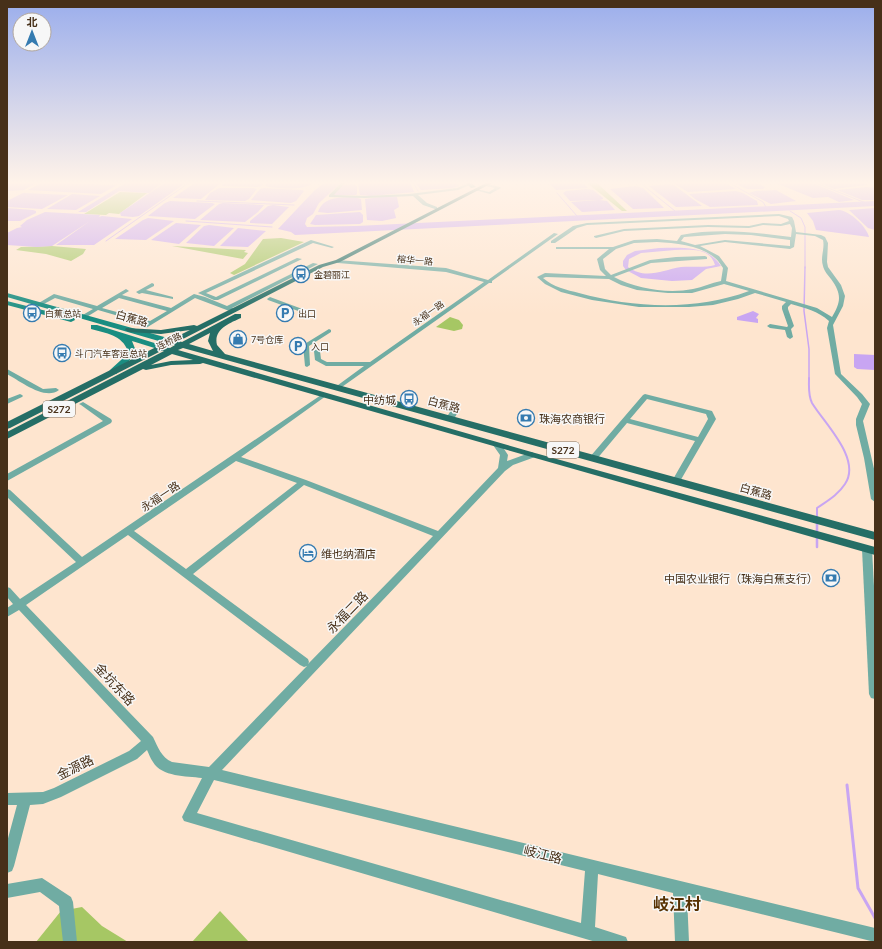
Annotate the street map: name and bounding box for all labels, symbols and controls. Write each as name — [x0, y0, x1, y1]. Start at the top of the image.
north arrow — [12, 12, 52, 52]
text: 北 — [27, 15, 38, 28]
street label: 榕华一路 — [397, 253, 433, 267]
bus stop icon: 金碧丽江 — [291, 264, 311, 284]
place label: 金碧丽江 — [314, 269, 350, 280]
street label: 永福一路 — [410, 298, 446, 328]
bus stop icon: 白蕉总站 — [22, 303, 42, 323]
parking icon: 出口 — [275, 303, 295, 323]
street label: 白蕉路 — [114, 307, 150, 329]
place label: 白蕉总站 — [45, 308, 81, 319]
place label: 出口 — [298, 308, 316, 319]
shop icon: 7号仓库 — [228, 329, 248, 349]
street label: 连桥路 — [154, 330, 184, 352]
place label: 7号仓库 — [251, 334, 283, 345]
parking icon: 入口 — [288, 336, 308, 356]
place label: 入口 — [311, 341, 329, 352]
bus stop icon: 斗门汽车客运总站 — [52, 343, 72, 363]
place label: 斗门汽车客运总站 — [75, 348, 147, 359]
bus stop icon: 中纺城 — [399, 389, 419, 409]
place label: 中纺城 — [363, 393, 396, 406]
street label: 白蕉路 — [426, 393, 462, 415]
road number: S272 — [43, 401, 75, 417]
bank icon: 珠海农商银行 — [516, 408, 536, 428]
place label: 珠海农商银行 — [539, 412, 605, 425]
road number: S272 — [547, 442, 579, 458]
street label: 永福一路 — [138, 478, 182, 514]
street label: 白蕉路 — [738, 480, 774, 502]
hotel icon: 维也纳酒店 — [298, 543, 318, 563]
place label: 维也纳酒店 — [321, 547, 376, 560]
bank icon: 中国农业银行（珠海白蕉支行） — [821, 568, 841, 588]
place label: 中国农业银行（珠海白蕉支行） — [664, 572, 818, 585]
street label: 永福二路 — [323, 588, 371, 636]
street label: 金坑东路 — [91, 660, 139, 708]
street label: 金源路 — [54, 751, 96, 783]
street label: 岐江路 — [522, 842, 564, 866]
district label: 岐江村 — [653, 894, 701, 913]

